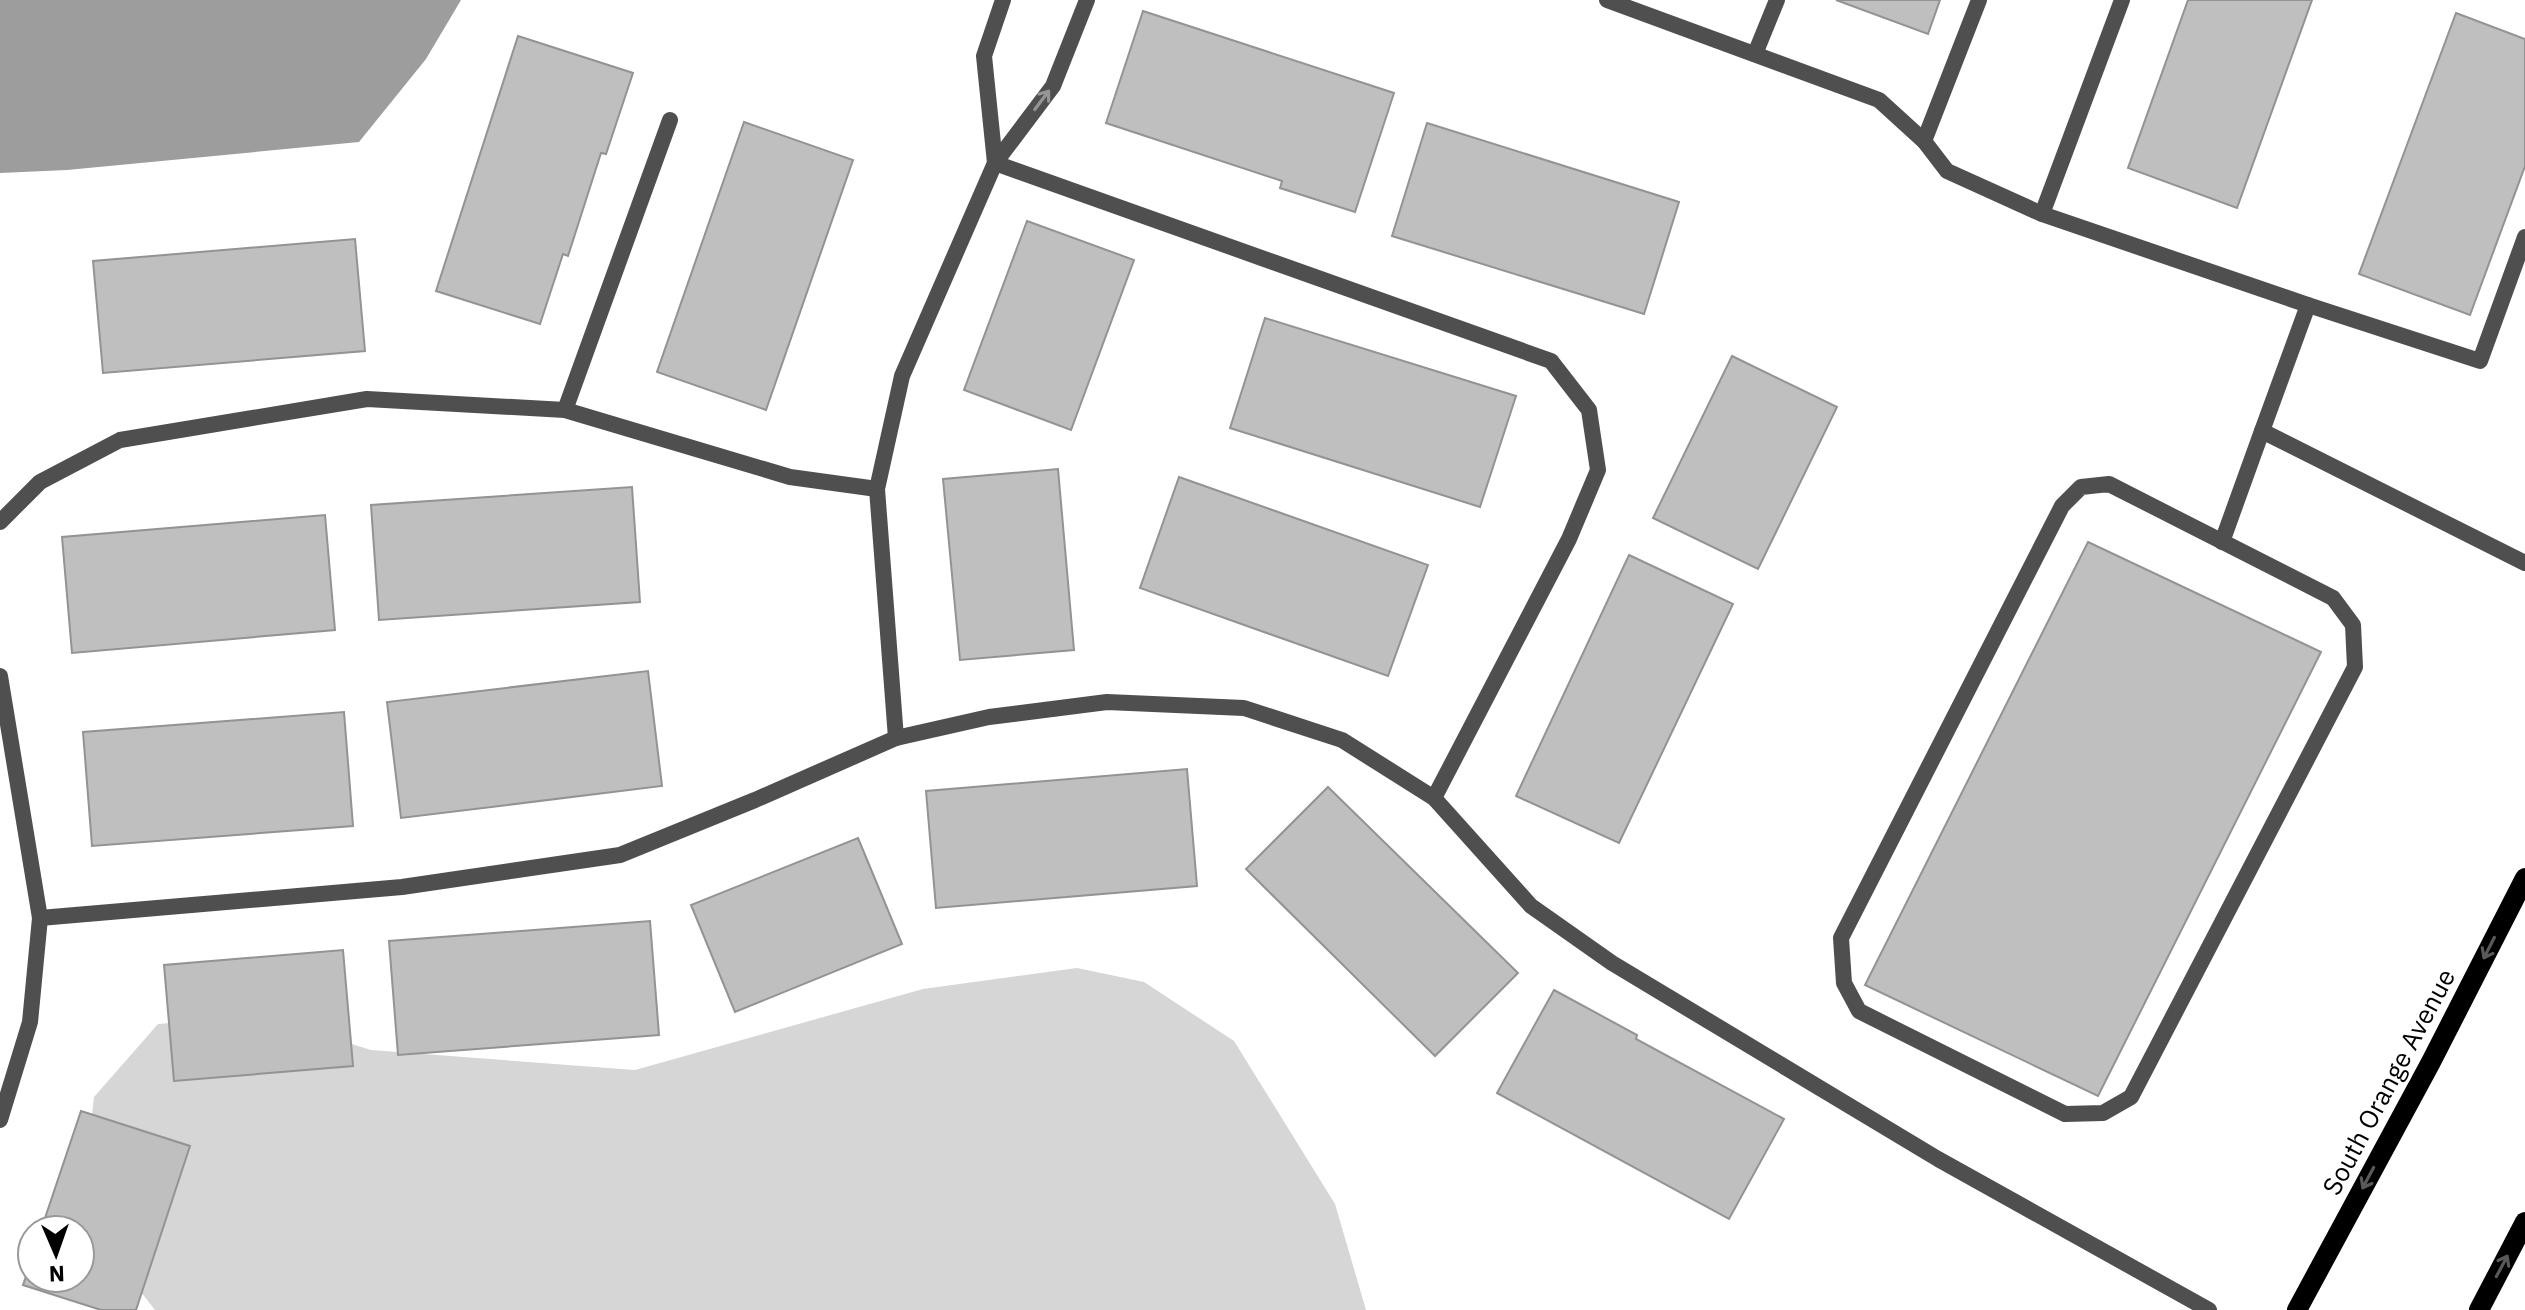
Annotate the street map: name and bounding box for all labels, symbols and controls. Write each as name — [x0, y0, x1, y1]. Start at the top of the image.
one-way arrow — [1033, 90, 1050, 112]
one-way arrow — [2481, 935, 2497, 959]
street label: South Orange Avenue — [2314, 962, 2462, 1201]
one-way arrow — [2360, 1165, 2376, 1189]
north arrow — [16, 1214, 96, 1294]
one-way arrow — [2495, 1255, 2510, 1278]
text: N — [48, 1260, 65, 1289]

